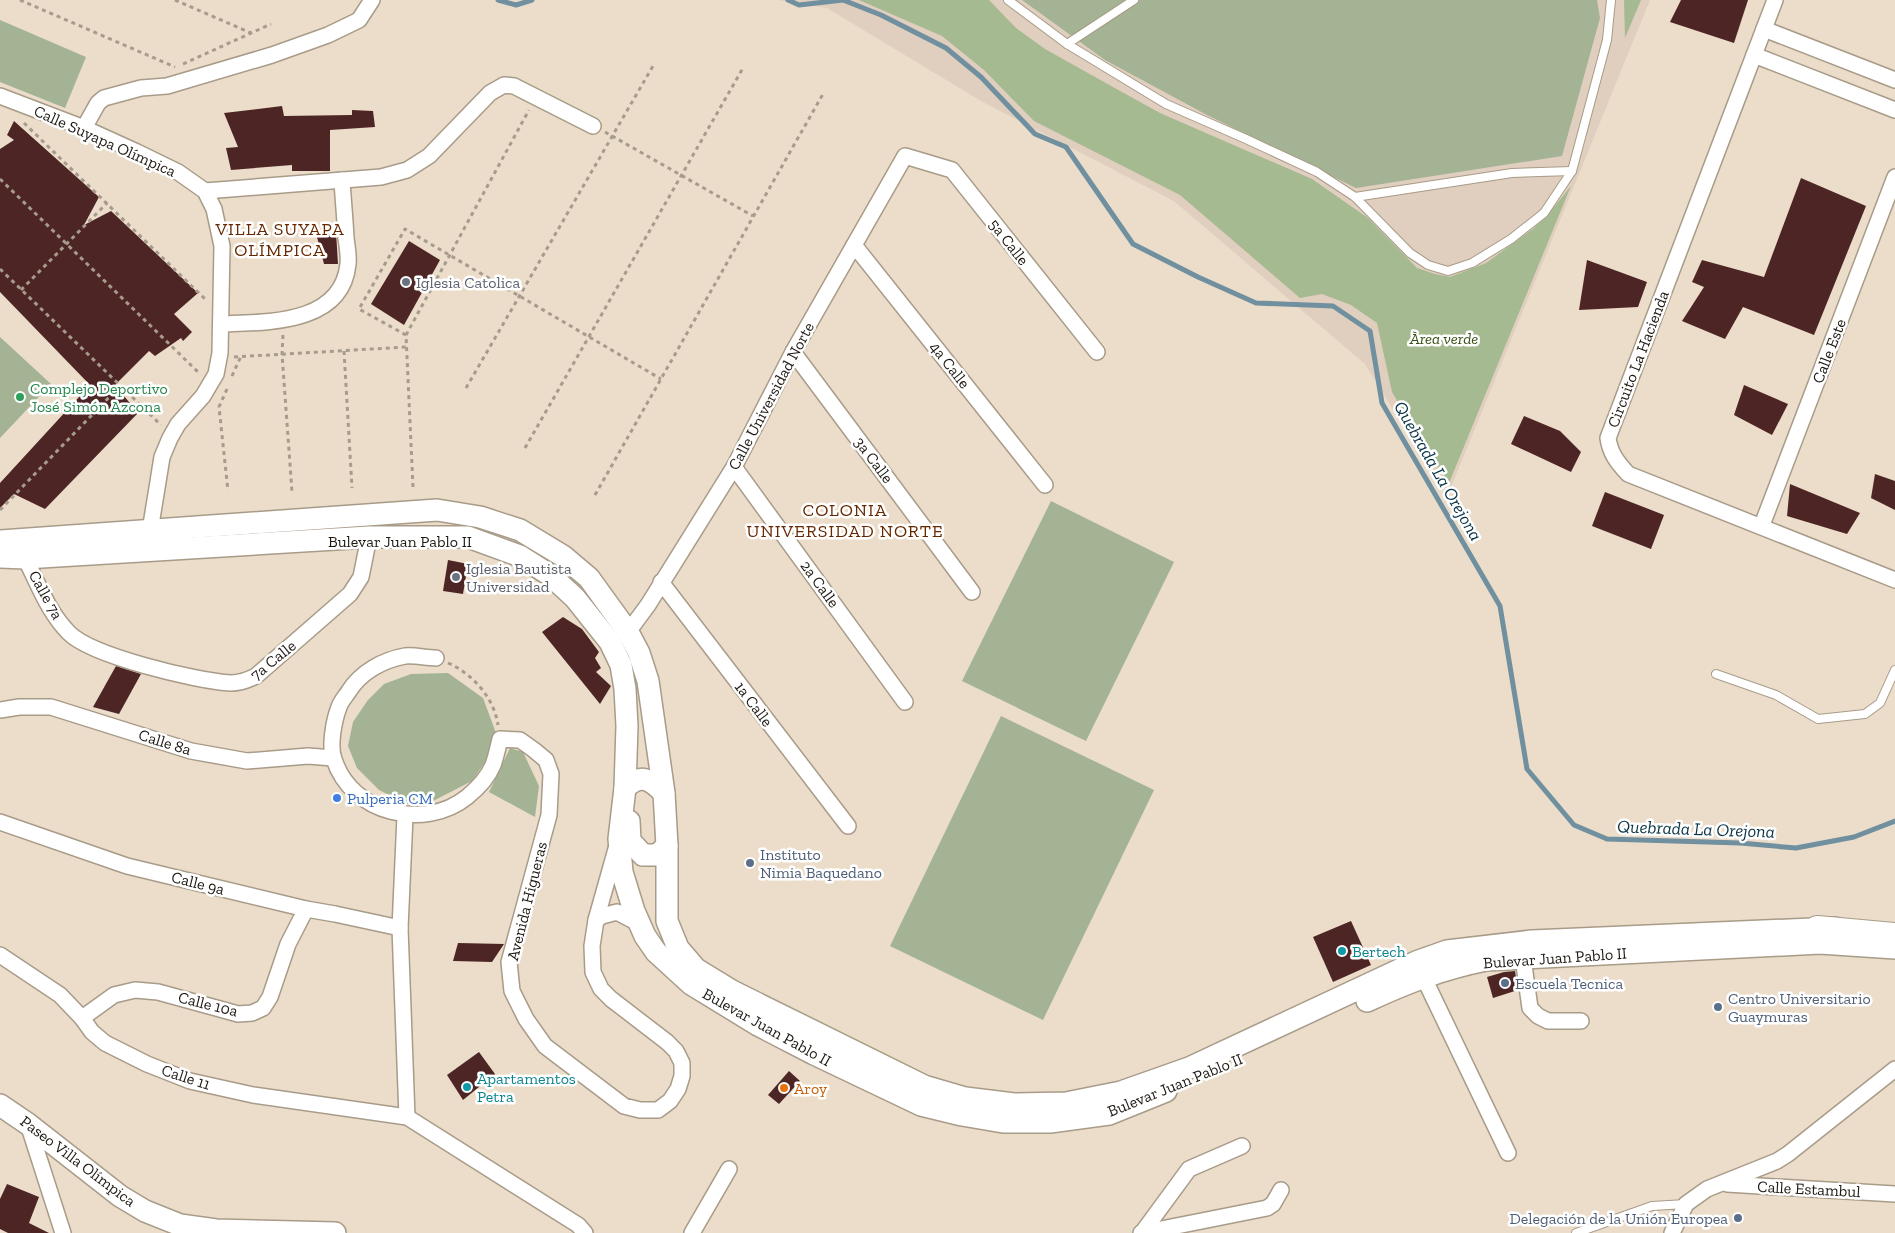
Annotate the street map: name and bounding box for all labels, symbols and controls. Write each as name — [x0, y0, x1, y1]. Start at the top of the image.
street label: Calle Suyapa Olímpica — [31, 101, 179, 181]
street label: 5a Calle — [985, 215, 1033, 269]
district label: VILLA SUYAPA OLÍMPICA — [214, 218, 345, 261]
place label: Iglesia Catolica — [416, 273, 521, 292]
marker: Iglesia Catolica — [400, 276, 412, 288]
street label: Circuito La Hacienda — [1603, 288, 1673, 430]
street label: Calle Este — [1808, 316, 1850, 386]
street label: Calle Universidad Norte — [724, 319, 818, 473]
park label: Àrea verde — [1409, 329, 1478, 348]
street label: 4a Calle — [926, 338, 974, 392]
place label: Complejo Deportivo José Simón Azcona — [30, 379, 168, 416]
marker: Complejo Deportivo José Simón Azcona — [14, 391, 26, 403]
water label: Quebrada La Orejona — [1389, 397, 1487, 545]
street label: 3a Calle — [850, 433, 898, 487]
district label: COLONIA UNIVERSIDAD NORTE — [746, 499, 944, 542]
street label: Bulevar Juan Pablo II — [328, 532, 472, 551]
street label: 2a Calle — [797, 557, 843, 611]
place label: Iglesia Bautista Universidad — [466, 559, 572, 596]
street label: Calle 7a — [25, 567, 67, 623]
marker: Iglesia Bautista Universidad — [450, 571, 462, 583]
street label: 7a Calle — [246, 636, 300, 684]
street label: 1a Calle — [731, 678, 777, 730]
street label: Calle 8a — [136, 725, 194, 759]
place label: Pulperia CM — [347, 789, 433, 808]
marker: Pulperia CM — [331, 792, 343, 804]
water label: Quebrada La Orejona — [1617, 815, 1775, 843]
street label: Avenida Higueras — [503, 839, 551, 963]
place label: Instituto Nimia Baquedano — [760, 845, 882, 882]
marker: Instituto Nimia Baquedano — [744, 857, 756, 869]
street label: Calle 9a — [170, 867, 227, 899]
place label: Bertech — [1352, 942, 1406, 961]
street label: Bulevar Juan Pablo II — [1482, 943, 1628, 973]
marker: Bertech — [1336, 945, 1348, 957]
place label: Escuela Tecnica — [1515, 974, 1623, 993]
marker: Escuela Tecnica — [1499, 977, 1511, 989]
street label: Bulevar Juan Pablo II — [699, 984, 835, 1070]
street label: Calle 10a — [176, 987, 240, 1021]
place label: Centro Universitario Guaymuras — [1728, 989, 1871, 1026]
marker: Centro Universitario Guaymuras — [1712, 1001, 1724, 1013]
street label: Bulevar Juan Pablo II — [1105, 1049, 1245, 1121]
street label: Calle 11 — [159, 1060, 213, 1094]
place label: Apartamentos Petra — [477, 1069, 576, 1106]
place label: Aroy — [794, 1079, 828, 1098]
marker: Apartamentos Petra — [461, 1081, 473, 1093]
marker: Aroy — [778, 1082, 790, 1094]
street label: Paseo Villa Olímpica — [17, 1111, 140, 1211]
street label: Calle Estambul — [1757, 1177, 1861, 1201]
place label: Delegación de la Unión Europea — [1509, 1209, 1728, 1228]
marker: Delegación de la Unión Europea — [1732, 1212, 1744, 1224]

